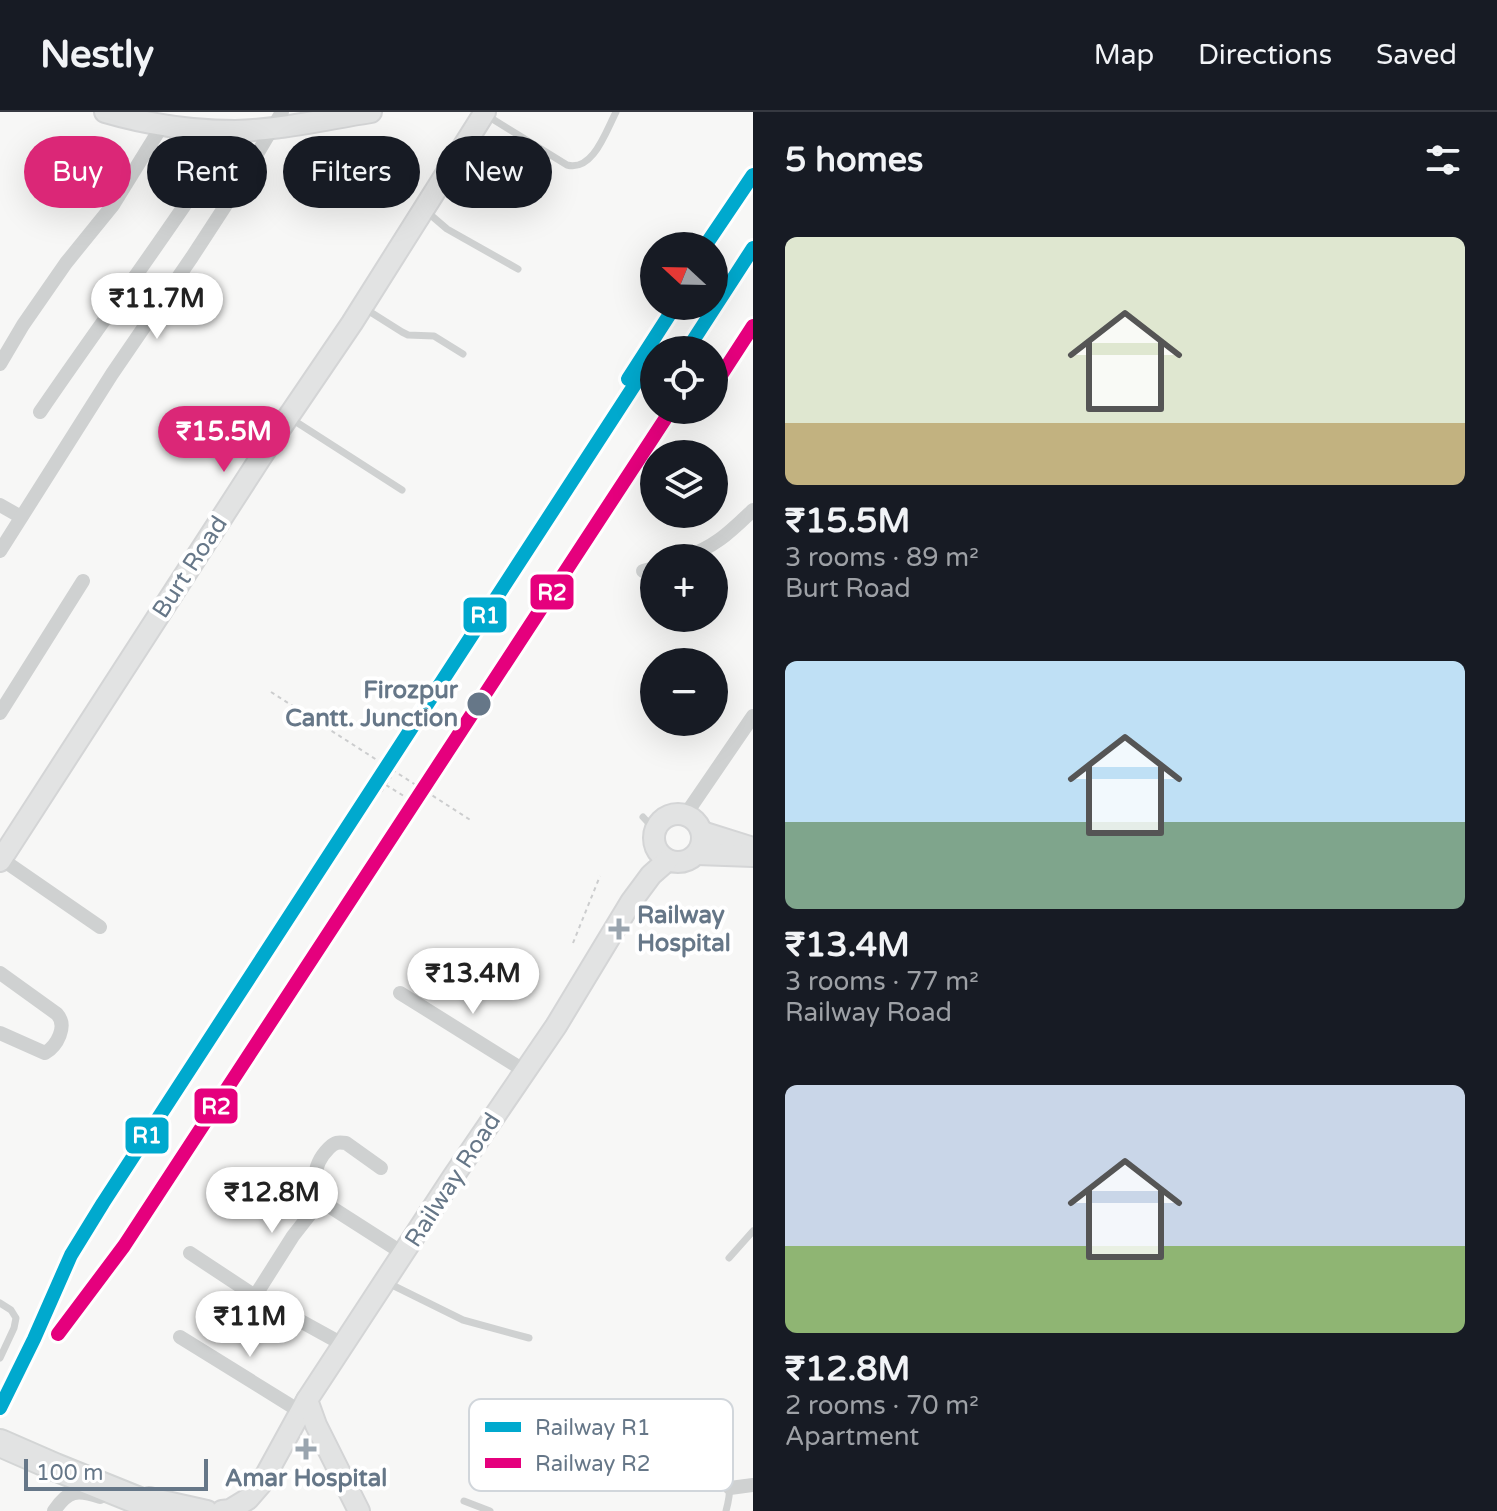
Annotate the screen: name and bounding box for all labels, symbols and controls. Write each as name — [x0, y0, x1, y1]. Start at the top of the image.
text: Nestly — [40, 32, 154, 78]
text: Map — [1094, 38, 1154, 72]
text: Directions — [1198, 38, 1332, 72]
text: Saved — [1376, 38, 1457, 72]
chip: Buy — [24, 136, 131, 208]
chip: Rent — [147, 136, 267, 208]
chip: Filters — [283, 136, 420, 208]
chip: New — [436, 136, 552, 208]
icon: filters — [1421, 138, 1465, 182]
text: 5 homes — [785, 140, 923, 181]
north arrow — [640, 232, 728, 320]
map controls — [640, 232, 728, 736]
pin: ₹11.7M — [92, 273, 222, 341]
text: ₹11.7M — [109, 283, 205, 314]
icon: home — [1053, 289, 1197, 433]
button: locate — [640, 336, 728, 424]
pin: ₹15.5M — [159, 406, 289, 474]
text: ₹15.5M — [176, 416, 272, 447]
button: layers — [640, 440, 728, 528]
text: ₹15.5M — [785, 501, 910, 542]
street label: Burt Road — [146, 510, 234, 624]
text: 3 rooms · 89 m² — [785, 542, 979, 573]
button: + — [640, 544, 728, 632]
line badge: R2 — [529, 573, 575, 611]
text: Burt Road — [785, 573, 911, 604]
text: R2 — [537, 580, 567, 606]
line badge: R1 — [462, 596, 508, 634]
text: R1 — [470, 603, 500, 629]
button: − — [640, 648, 728, 736]
place label: Firozpur Cantt. Junction — [285, 676, 459, 733]
marker: Firozpur Cantt. Junction — [465, 690, 493, 718]
icon: home — [1053, 713, 1197, 857]
place label: Railway Hospital — [637, 901, 731, 958]
marker: Railway Hospital — [608, 918, 630, 940]
text: ₹13.4M — [785, 925, 910, 966]
pin: ₹13.4M — [408, 948, 538, 1016]
text: ₹13.4M — [425, 958, 521, 989]
text: 3 rooms · 77 m² — [785, 966, 979, 997]
text: Railway Road — [785, 997, 952, 1028]
line badge: R2 — [193, 1087, 239, 1125]
text: R2 — [201, 1094, 231, 1120]
street label: Railway Road — [399, 1107, 507, 1253]
line badge: R1 — [124, 1116, 170, 1155]
text: R1 — [132, 1123, 162, 1149]
icon: home — [1053, 1137, 1197, 1281]
pin: ₹12.8M — [207, 1167, 337, 1235]
text: ₹12.8M — [224, 1177, 320, 1208]
pin: ₹11M — [203, 1291, 297, 1359]
text: ₹11M — [214, 1301, 286, 1332]
text: ₹12.8M — [785, 1349, 910, 1390]
text: 2 rooms · 70 m² — [785, 1390, 979, 1421]
legend — [469, 1399, 733, 1491]
text: Railway R1 — [535, 1415, 650, 1441]
text: Apartment — [785, 1421, 919, 1452]
marker: Amar Hospital — [295, 1438, 317, 1460]
text: Railway R2 — [535, 1451, 650, 1477]
scale bar — [24, 1455, 208, 1491]
text: 100 m — [36, 1460, 103, 1486]
place label: Amar Hospital — [225, 1464, 387, 1493]

